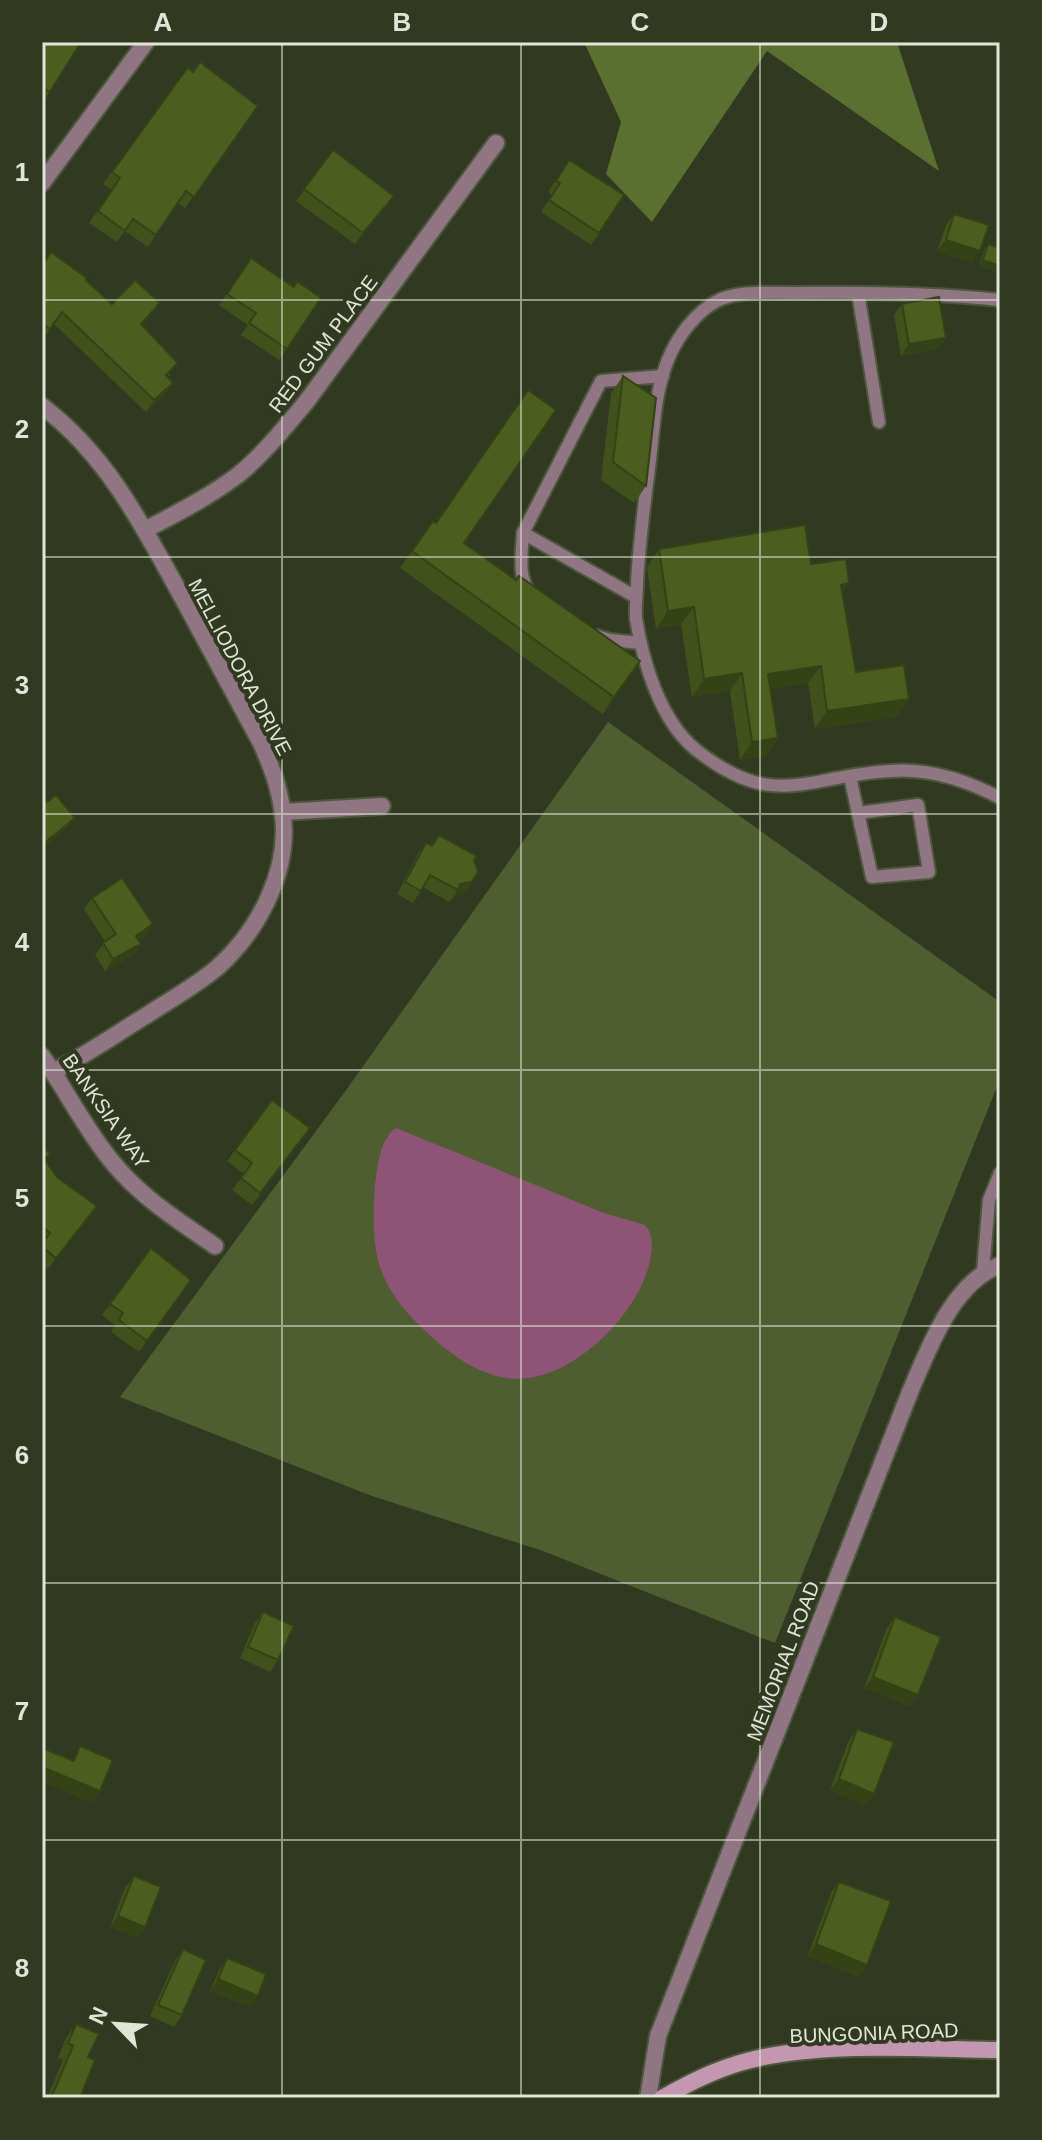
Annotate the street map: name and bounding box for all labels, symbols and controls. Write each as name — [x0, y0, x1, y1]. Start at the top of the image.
text: A — [154, 7, 173, 37]
text: B — [393, 7, 411, 37]
text: C — [631, 7, 650, 37]
text: D — [870, 7, 888, 37]
text: 1 — [15, 157, 29, 187]
street label: RED GUM PLACE — [264, 271, 382, 417]
text: 2 — [15, 414, 29, 444]
street label: MELLIODORA DRIVE — [184, 575, 296, 759]
text: 3 — [15, 670, 29, 700]
text: 4 — [15, 927, 30, 957]
street label: BANKSIA WAY — [58, 1050, 154, 1172]
text: 5 — [15, 1183, 29, 1213]
text: 6 — [15, 1440, 29, 1470]
street label: MEMORIAL ROAD — [742, 1578, 824, 1744]
text: 7 — [15, 1696, 29, 1726]
text: 8 — [15, 1953, 29, 1983]
north arrow — [76, 1984, 156, 2064]
text: N — [84, 2003, 113, 2028]
street label: BUNGONIA ROAD — [789, 2019, 959, 2047]

